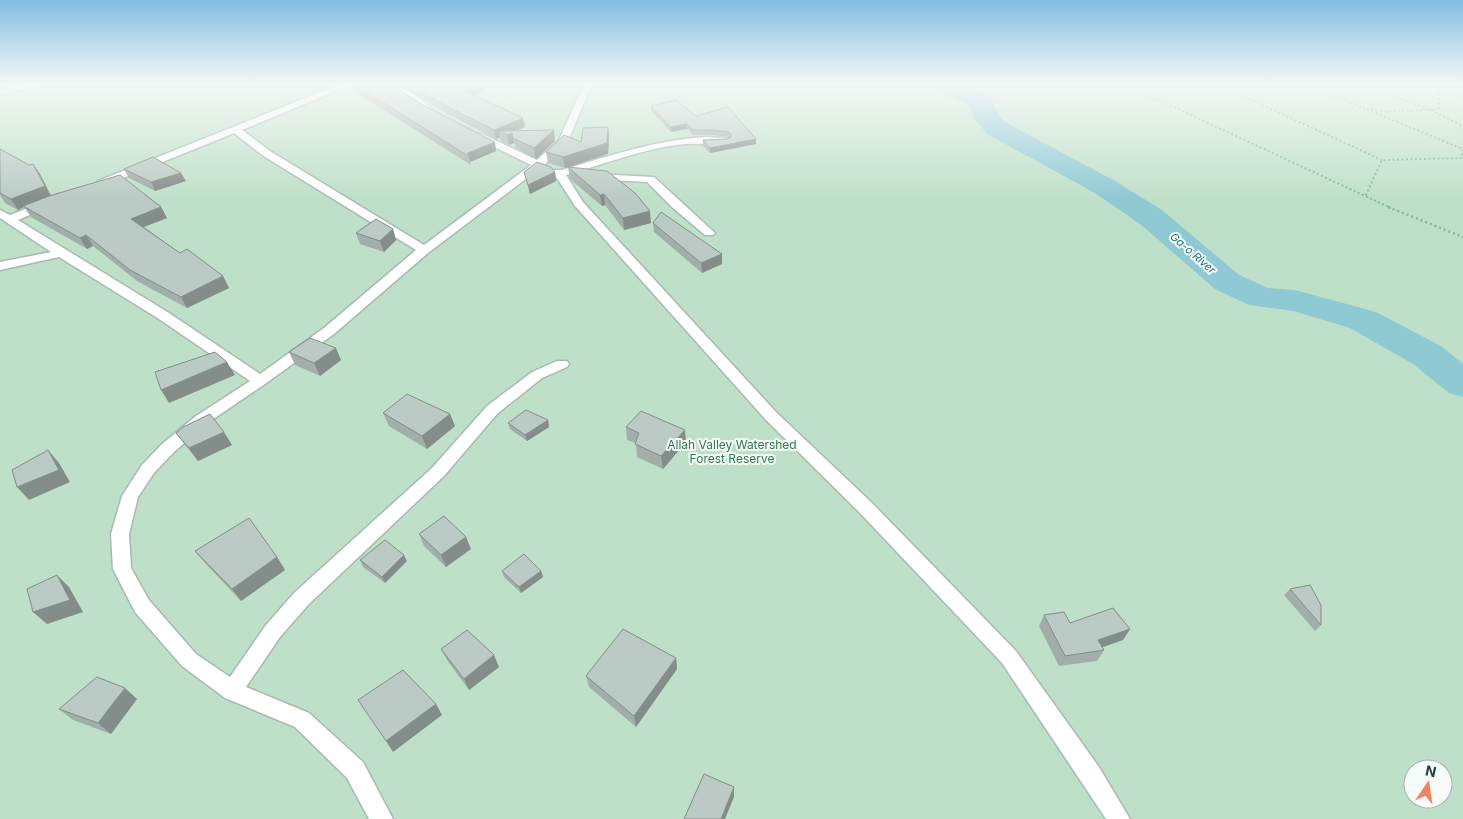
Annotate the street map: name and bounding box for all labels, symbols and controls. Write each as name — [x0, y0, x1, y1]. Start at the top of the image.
water label: Ga-o River — [1167, 229, 1219, 277]
park label: Allah Valley Watershed Forest Reserve — [667, 437, 797, 466]
north arrow — [1403, 759, 1453, 809]
text: N — [1424, 761, 1438, 780]

